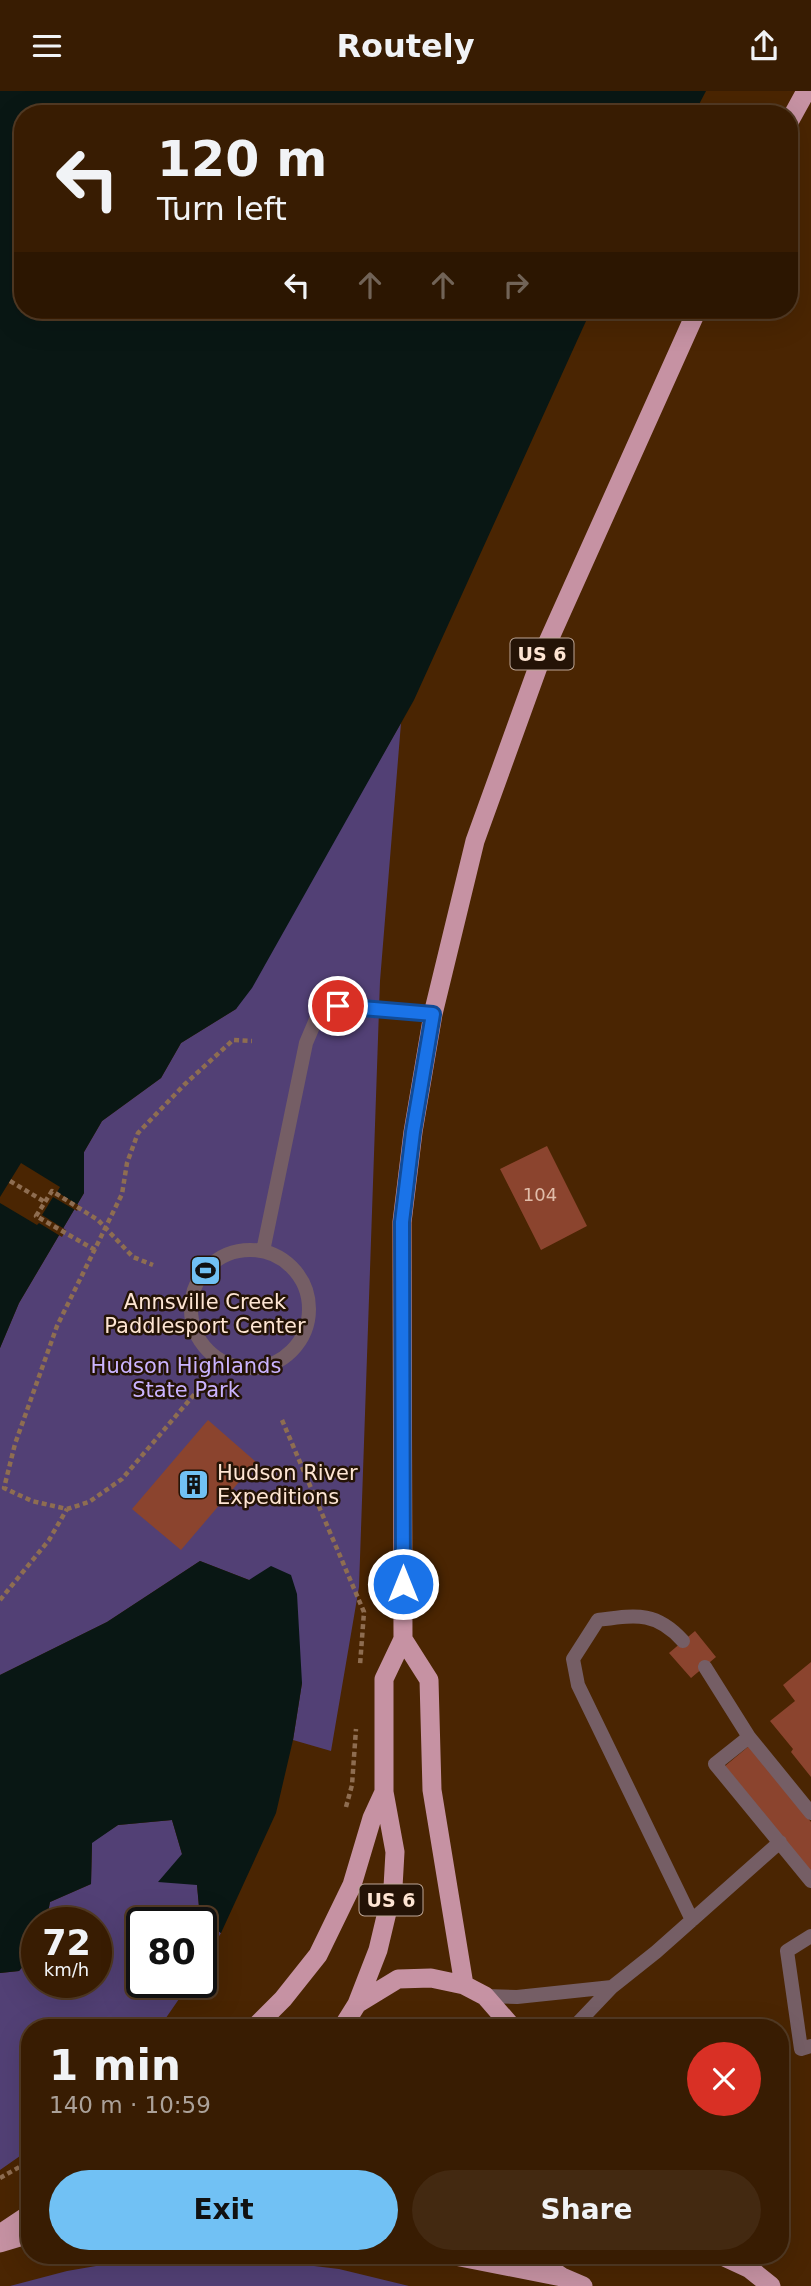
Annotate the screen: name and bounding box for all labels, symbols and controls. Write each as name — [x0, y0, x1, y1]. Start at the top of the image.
icon: menu — [28, 27, 66, 65]
text: Routely — [336, 27, 475, 65]
icon: share — [745, 27, 783, 65]
text: 120 m — [157, 131, 327, 188]
icon: left — [42, 133, 133, 224]
text: Turn left — [157, 190, 287, 228]
icon: left — [278, 266, 316, 304]
icon: ahead — [351, 266, 389, 304]
icon: ahead — [424, 266, 462, 304]
icon: right — [497, 266, 535, 304]
road number: US 6 — [510, 639, 574, 669]
pin — [308, 976, 368, 1036]
icon: arrive — [319, 987, 357, 1025]
house number: 104 — [523, 1184, 557, 1205]
sports icon: Annsville Creek Paddlesport Center — [188, 1253, 222, 1287]
place label: Annsville Creek Paddlesport Center — [104, 1290, 306, 1338]
park label: Hudson Highlands State Park — [91, 1354, 281, 1402]
place label: Hudson River Expeditions — [217, 1461, 358, 1509]
building icon: Hudson River Expeditions — [177, 1468, 211, 1502]
position arrow — [366, 1547, 440, 1621]
road number: US 6 — [360, 1885, 422, 1916]
speed limit sign: 80 — [126, 1907, 217, 1998]
text: 72 — [42, 1923, 91, 1963]
text: km/h — [44, 1959, 89, 1980]
text: 1 min — [49, 2041, 181, 2090]
button: close — [687, 2042, 761, 2116]
text: 140 m · 10:59 — [49, 2092, 211, 2118]
button: Exit — [49, 2170, 398, 2250]
button: Share — [412, 2170, 761, 2250]

